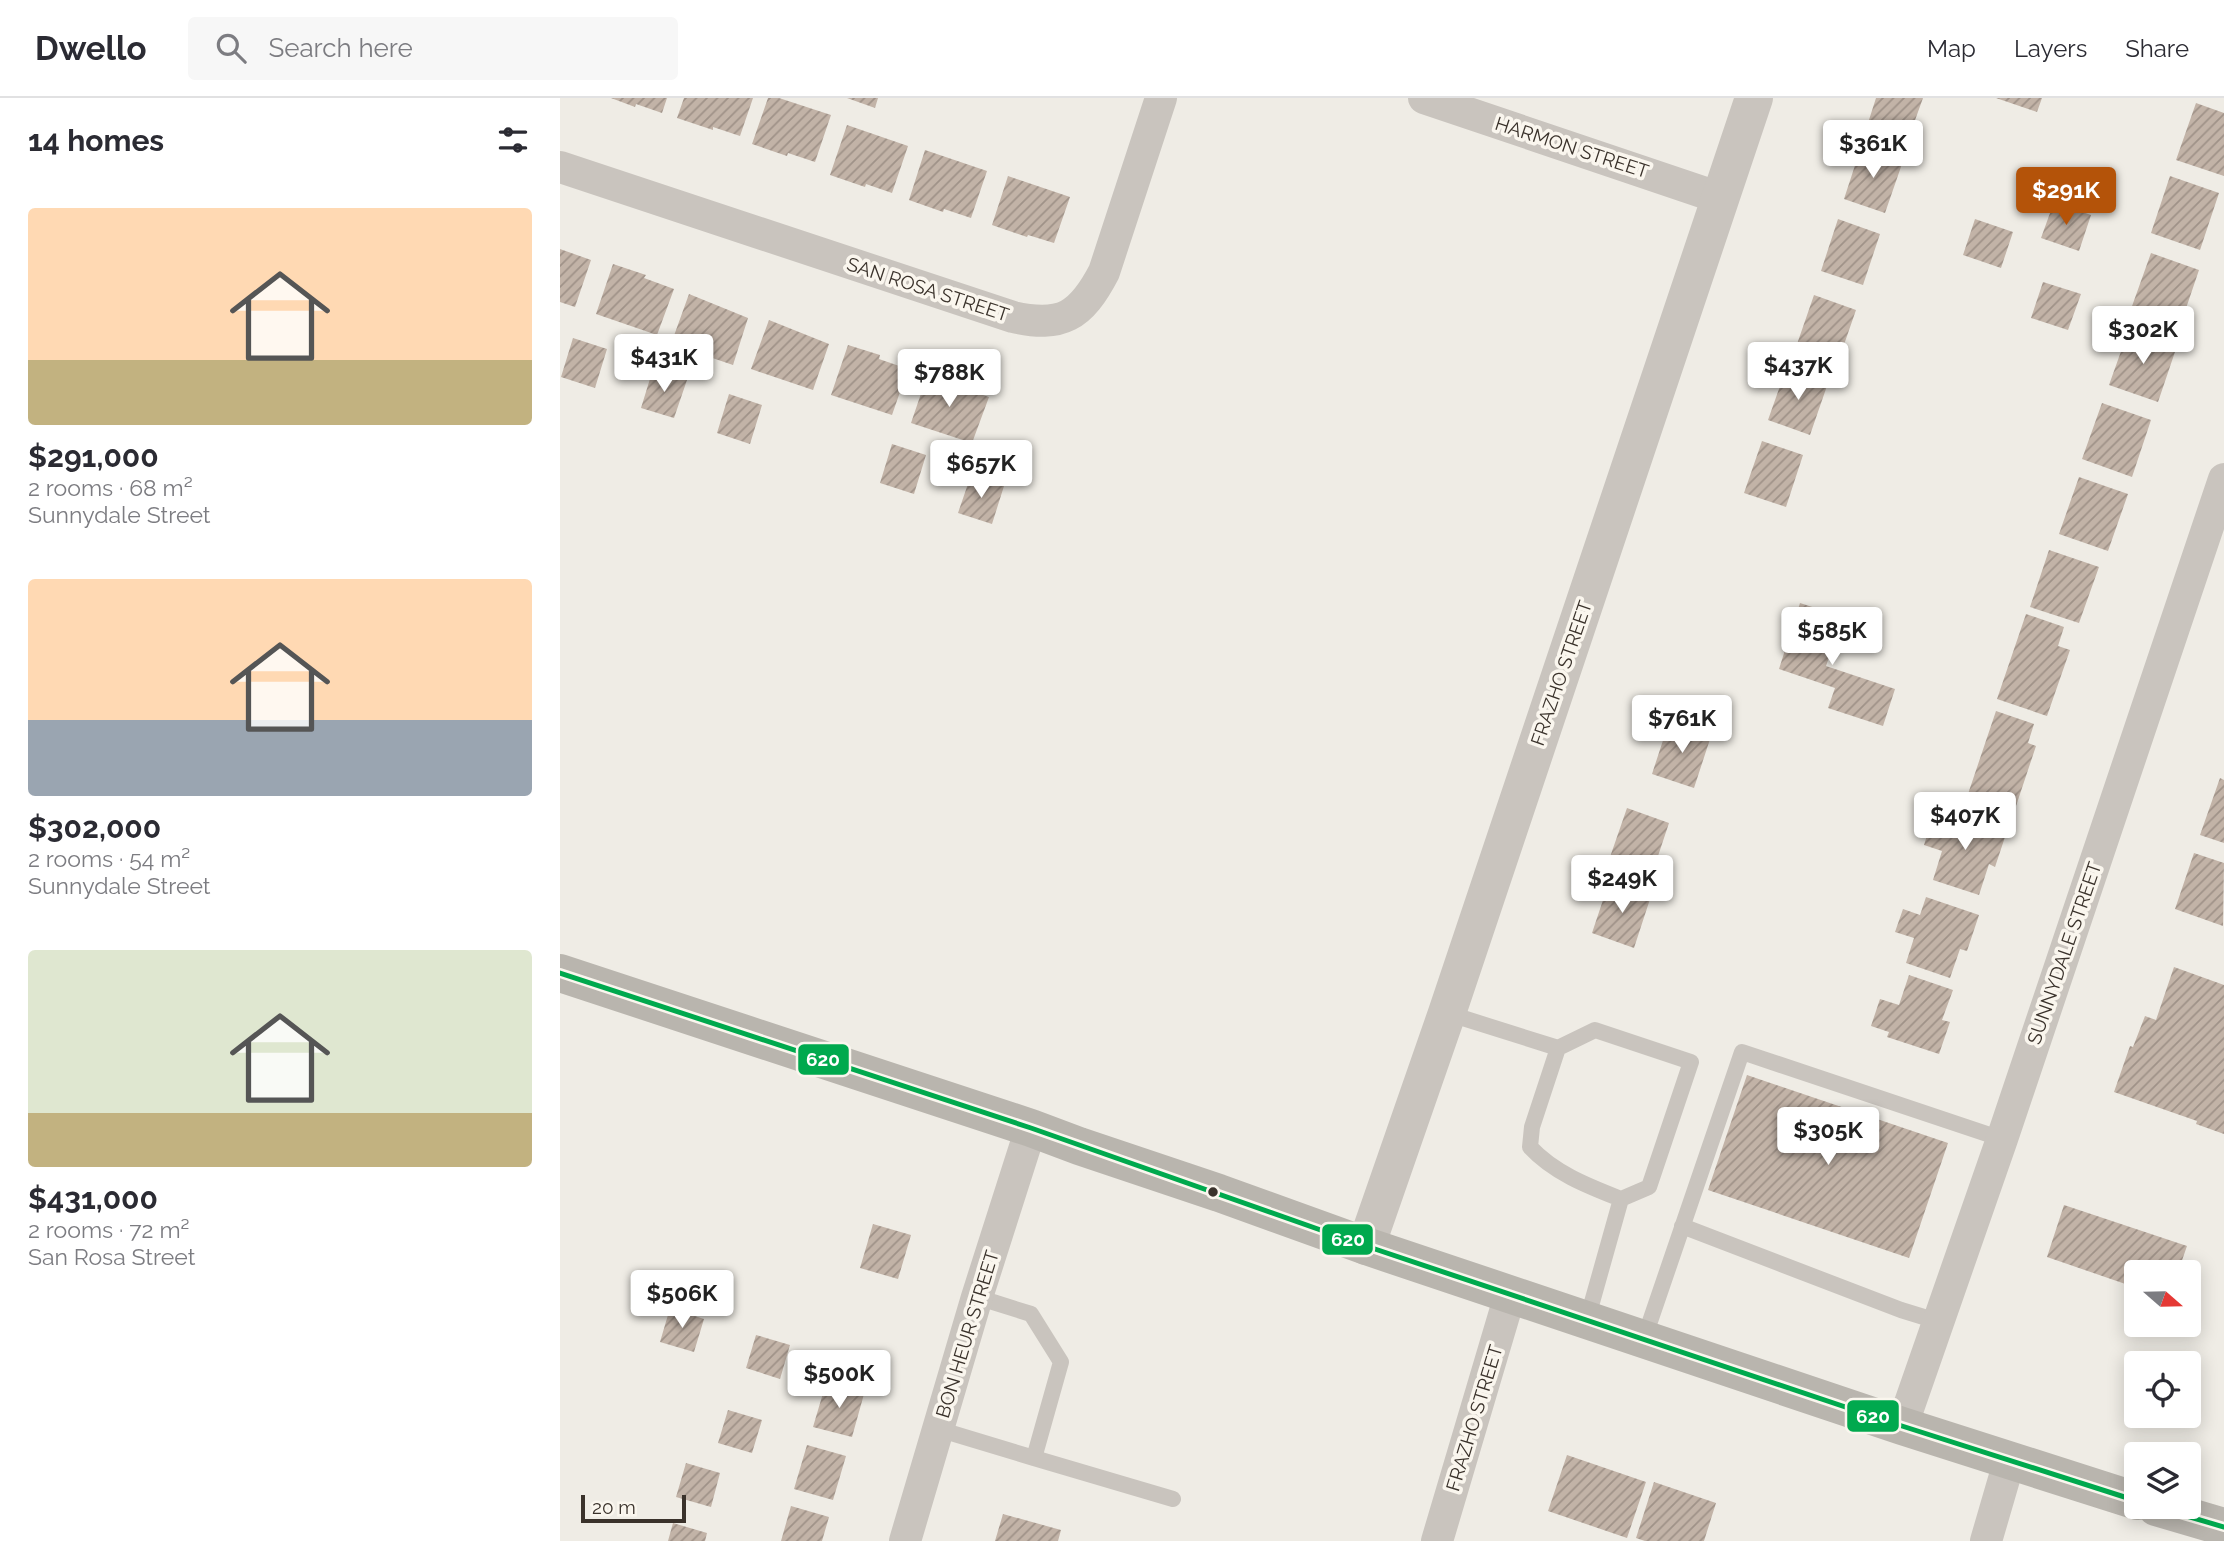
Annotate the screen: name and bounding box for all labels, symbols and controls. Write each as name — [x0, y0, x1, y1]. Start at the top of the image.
search box — [188, 17, 678, 80]
text: Dwello — [35, 29, 146, 68]
icon: search — [212, 29, 250, 67]
text: Search here — [268, 33, 413, 63]
text: Map — [1927, 34, 1976, 63]
text: Layers — [2014, 34, 2087, 63]
text: Share — [2125, 34, 2189, 63]
street label: HARMON STREET — [1493, 112, 1652, 182]
pin: $361K — [1824, 120, 1922, 180]
icon: filters — [494, 121, 532, 159]
text: 14 homes — [28, 123, 164, 158]
text: $361K — [1839, 129, 1907, 156]
pin: $291K — [2017, 167, 2115, 227]
text: $291K — [2032, 176, 2100, 203]
street label: SAN ROSA STREET — [844, 252, 1012, 326]
icon: home — [217, 253, 343, 379]
pin: $302K — [2094, 306, 2192, 366]
text: $302K — [2108, 315, 2178, 342]
pin: $431K — [615, 334, 713, 394]
pin: $437K — [1749, 342, 1847, 402]
text: $431K — [630, 343, 698, 370]
pin: $788K — [900, 350, 998, 409]
text: $437K — [1764, 351, 1832, 378]
text: $788K — [914, 358, 984, 385]
text: $291,000 — [28, 439, 159, 474]
pin: $657K — [932, 440, 1030, 500]
text: $657K — [946, 449, 1016, 476]
text: 2 rooms · 68 m² — [28, 474, 193, 501]
text: Sunnydale Street — [28, 501, 210, 528]
street label: FRAZHO STREET — [1526, 597, 1596, 748]
pin: $585K — [1783, 608, 1881, 667]
text: $585K — [1797, 616, 1867, 643]
icon: home — [217, 624, 343, 750]
pin: $761K — [1633, 696, 1731, 755]
text: $761K — [1648, 704, 1716, 731]
pin: $407K — [1916, 792, 2014, 852]
text: $407K — [1930, 801, 2000, 828]
text: $302,000 — [28, 810, 161, 845]
text: 2 rooms · 54 m² — [28, 845, 190, 872]
pin: $249K — [1573, 856, 1671, 915]
street label: SUNNYDALE STREET — [2022, 859, 2106, 1047]
text: $249K — [1587, 864, 1657, 891]
text: Sunnydale Street — [28, 872, 210, 899]
icon: home — [217, 995, 343, 1121]
line badge: 620 — [797, 1043, 850, 1076]
text: 620 — [806, 1048, 840, 1070]
pin: $305K — [1779, 1108, 1877, 1167]
text: $305K — [1793, 1116, 1863, 1143]
text: $431,000 — [28, 1181, 158, 1216]
unlabelled marker — [1206, 1185, 1220, 1199]
text: 2 rooms · 72 m² — [28, 1216, 189, 1243]
line badge: 620 — [1321, 1223, 1374, 1256]
text: 620 — [1331, 1228, 1365, 1250]
text: San Rosa Street — [28, 1243, 195, 1270]
street label: BON HEUR STREET — [931, 1247, 1003, 1420]
north arrow — [2124, 1260, 2202, 1337]
map controls — [2124, 1260, 2201, 1519]
pin: $506K — [633, 1270, 731, 1330]
text: $506K — [647, 1279, 717, 1306]
street label: FRAZHO STREET — [1441, 1342, 1507, 1494]
pin: $500K — [790, 1350, 888, 1410]
button: locate — [2124, 1351, 2201, 1428]
text: $500K — [804, 1359, 874, 1386]
line badge: 620 — [1846, 1399, 1900, 1433]
text: 620 — [1856, 1405, 1890, 1427]
button: layers — [2124, 1442, 2201, 1519]
scale bar — [581, 1492, 686, 1524]
text: 20 m — [592, 1496, 636, 1518]

